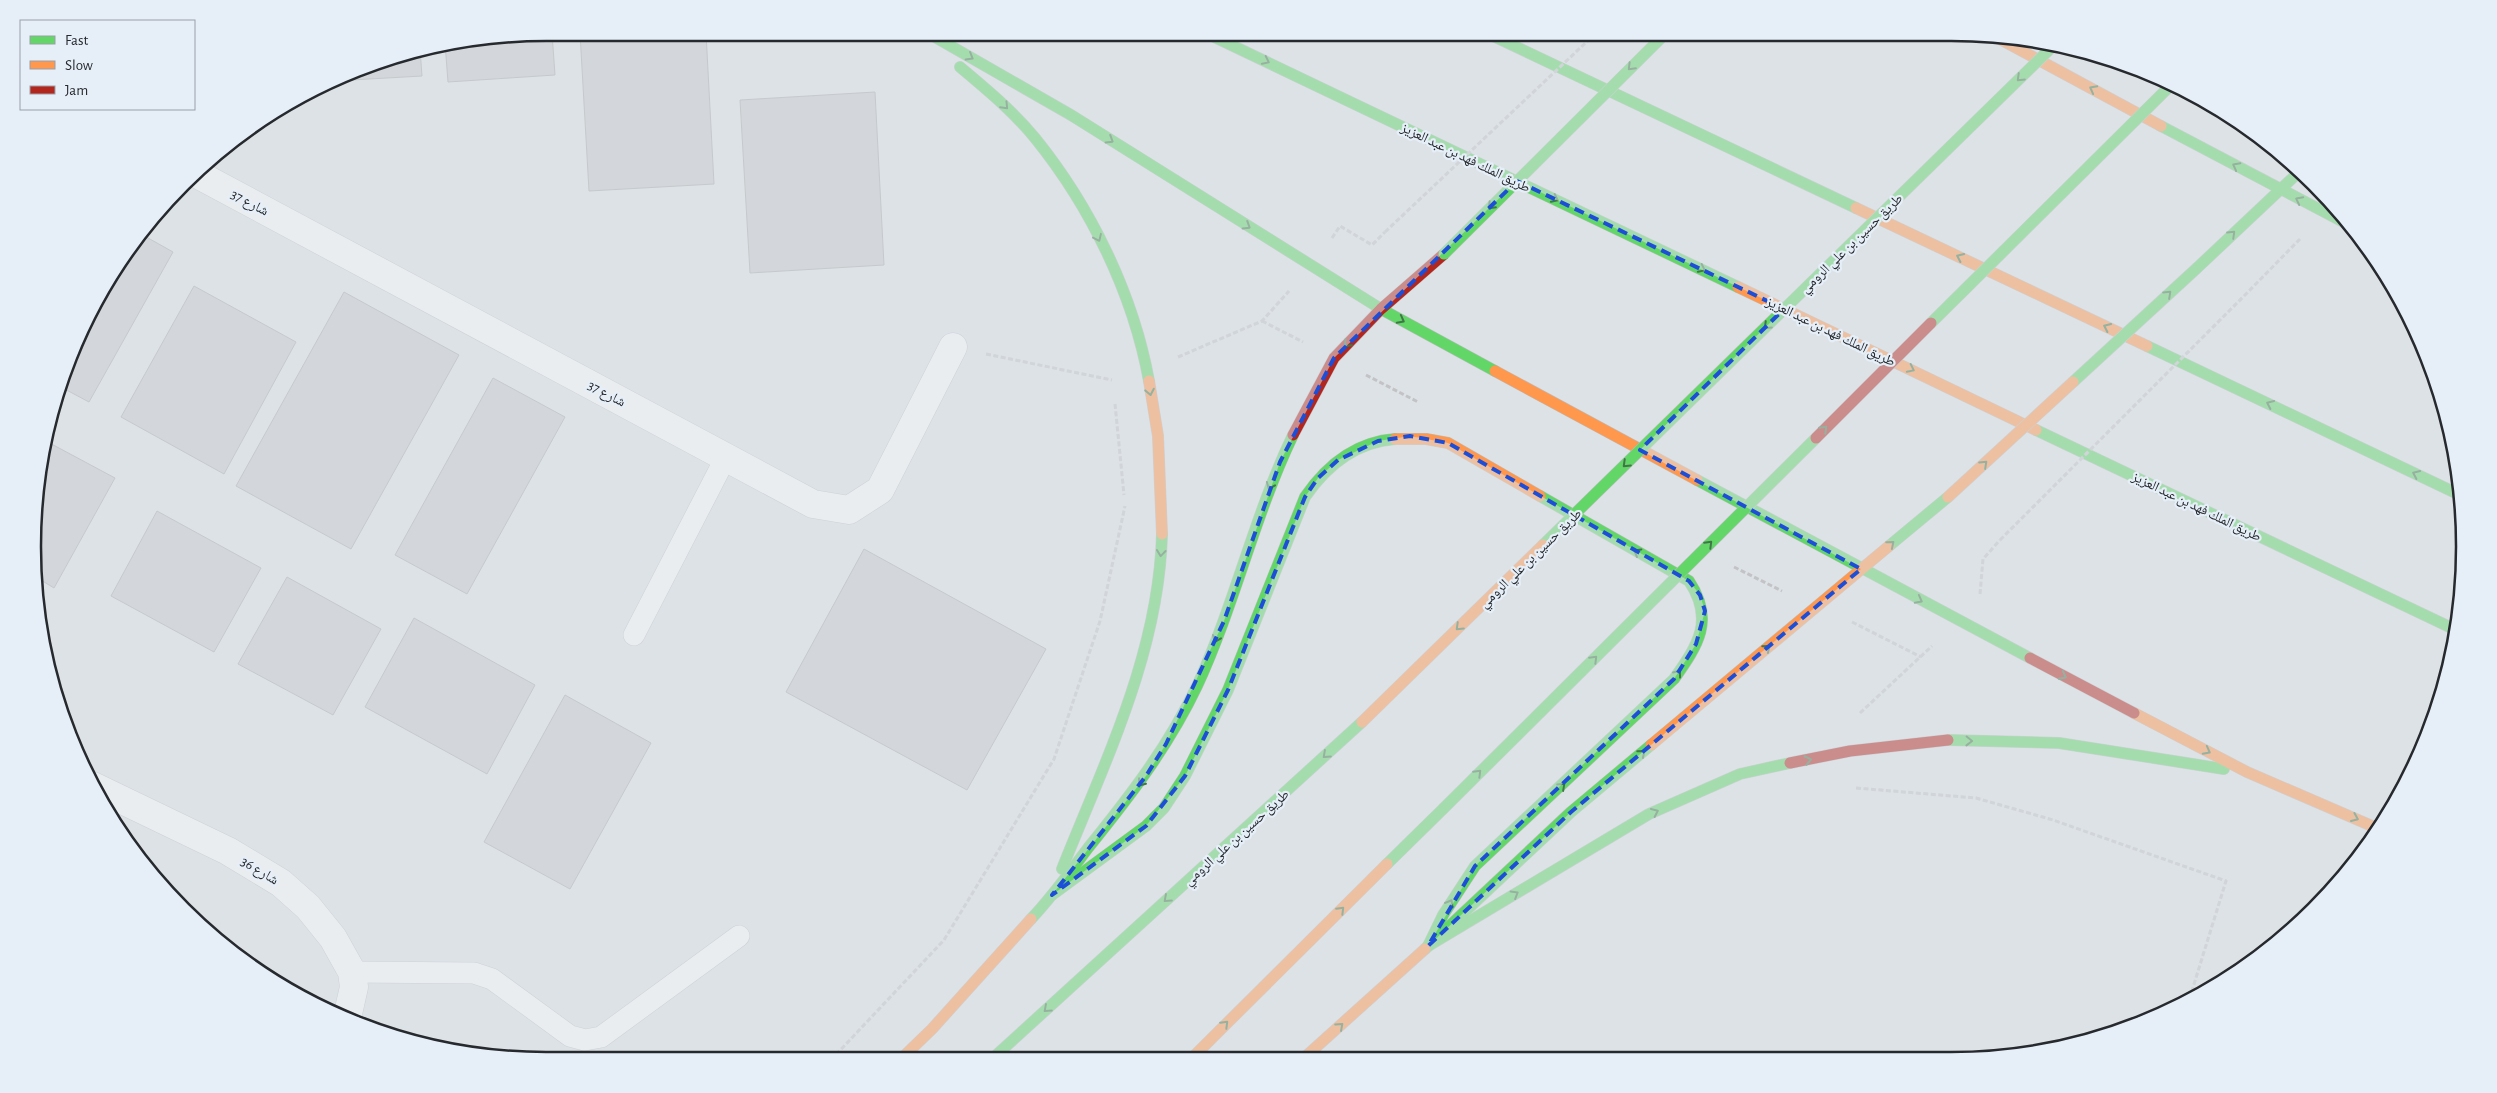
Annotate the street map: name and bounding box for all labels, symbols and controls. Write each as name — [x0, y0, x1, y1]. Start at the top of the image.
legend — [20, 20, 195, 110]
text: Fast — [65, 33, 89, 48]
one-way arrow — [964, 51, 973, 61]
one-way arrow — [1261, 55, 1270, 65]
text: Slow — [65, 58, 93, 73]
one-way arrow — [1628, 61, 1637, 70]
one-way arrow — [2017, 72, 2026, 81]
text: Jam — [65, 83, 88, 98]
one-way arrow — [2089, 85, 2098, 95]
one-way arrow — [999, 100, 1008, 109]
street label: طريق الملك فهد بن عبد العزيز — [1397, 120, 1532, 197]
one-way arrow — [1104, 133, 1113, 143]
one-way arrow — [2233, 163, 2242, 173]
street label: شارع 37 — [227, 187, 271, 220]
street label: طريق حسين بن علي الرومي — [1798, 191, 1908, 299]
one-way arrow — [1550, 193, 1559, 203]
one-way arrow — [2295, 196, 2304, 206]
one-way arrow — [1488, 200, 1497, 209]
one-way arrow — [1242, 220, 1251, 230]
one-way arrow — [2226, 231, 2235, 240]
one-way arrow — [1092, 233, 1102, 242]
one-way arrow — [1956, 253, 1965, 263]
one-way arrow — [1696, 263, 1705, 273]
one-way arrow — [2163, 291, 2172, 300]
street label: طريق الملك فهد بن عبد العزيز — [1762, 294, 1897, 371]
one-way arrow — [1395, 314, 1404, 324]
one-way arrow — [1763, 320, 1772, 329]
one-way arrow — [2103, 323, 2112, 333]
one-way arrow — [1344, 339, 1353, 348]
one-way arrow — [1906, 363, 1915, 374]
street label: شارع 37 — [584, 378, 628, 411]
one-way arrow — [1144, 387, 1155, 396]
one-way arrow — [2266, 400, 2275, 410]
one-way arrow — [1818, 426, 1827, 435]
one-way arrow — [1622, 458, 1631, 467]
one-way arrow — [1979, 461, 1988, 470]
street label: طريق الملك فهد بن عبد العزيز — [2128, 469, 2263, 546]
one-way arrow — [2412, 469, 2421, 480]
one-way arrow — [1266, 481, 1276, 490]
street label: طريق حسين بن علي الرومي — [1477, 506, 1587, 614]
one-way arrow — [1886, 540, 1895, 549]
one-way arrow — [1703, 541, 1712, 550]
one-way arrow — [1634, 548, 1643, 558]
one-way arrow — [1156, 550, 1167, 558]
one-way arrow — [1914, 594, 1923, 604]
one-way arrow — [1456, 621, 1465, 630]
one-way arrow — [1212, 634, 1223, 643]
one-way arrow — [1761, 646, 1770, 654]
one-way arrow — [1588, 656, 1597, 665]
one-way arrow — [1673, 670, 1681, 679]
one-way arrow — [2058, 670, 2067, 680]
one-way arrow — [1966, 736, 1973, 746]
one-way arrow — [2202, 745, 2211, 755]
one-way arrow — [1323, 749, 1332, 758]
one-way arrow — [1637, 749, 1646, 758]
one-way arrow — [1803, 755, 1812, 766]
one-way arrow — [1473, 770, 1482, 779]
one-way arrow — [1138, 777, 1146, 786]
one-way arrow — [1556, 783, 1565, 792]
street label: طريق حسين بن علي الرومي — [1181, 787, 1294, 891]
one-way arrow — [1650, 807, 1659, 818]
one-way arrow — [2350, 812, 2359, 823]
street label: شارع 36 — [237, 854, 281, 889]
one-way arrow — [1509, 891, 1518, 901]
one-way arrow — [1164, 893, 1173, 902]
one-way arrow — [1444, 899, 1454, 908]
one-way arrow — [1335, 907, 1344, 916]
one-way arrow — [1044, 1003, 1053, 1012]
one-way arrow — [1219, 1021, 1228, 1030]
one-way arrow — [1334, 1022, 1343, 1031]

